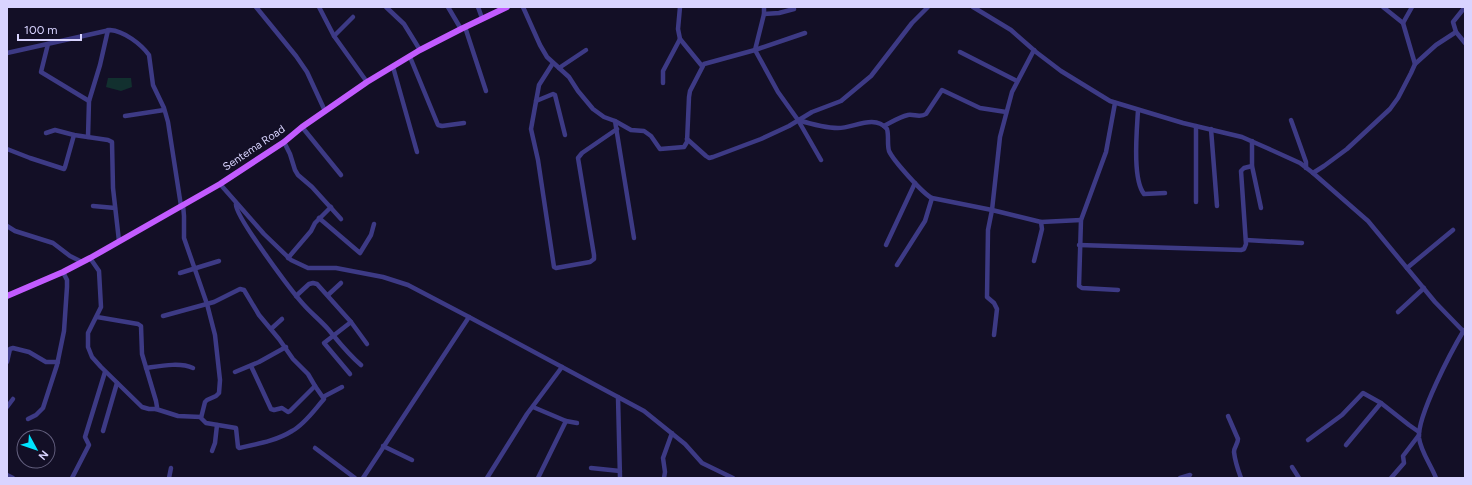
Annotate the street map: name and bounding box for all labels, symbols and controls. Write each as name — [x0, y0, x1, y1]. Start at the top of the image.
scale bar — [18, 16, 81, 42]
text: 100 m — [24, 23, 58, 37]
street label: Sentema Road — [221, 122, 287, 174]
north arrow — [16, 429, 56, 469]
text: N — [36, 448, 51, 463]

